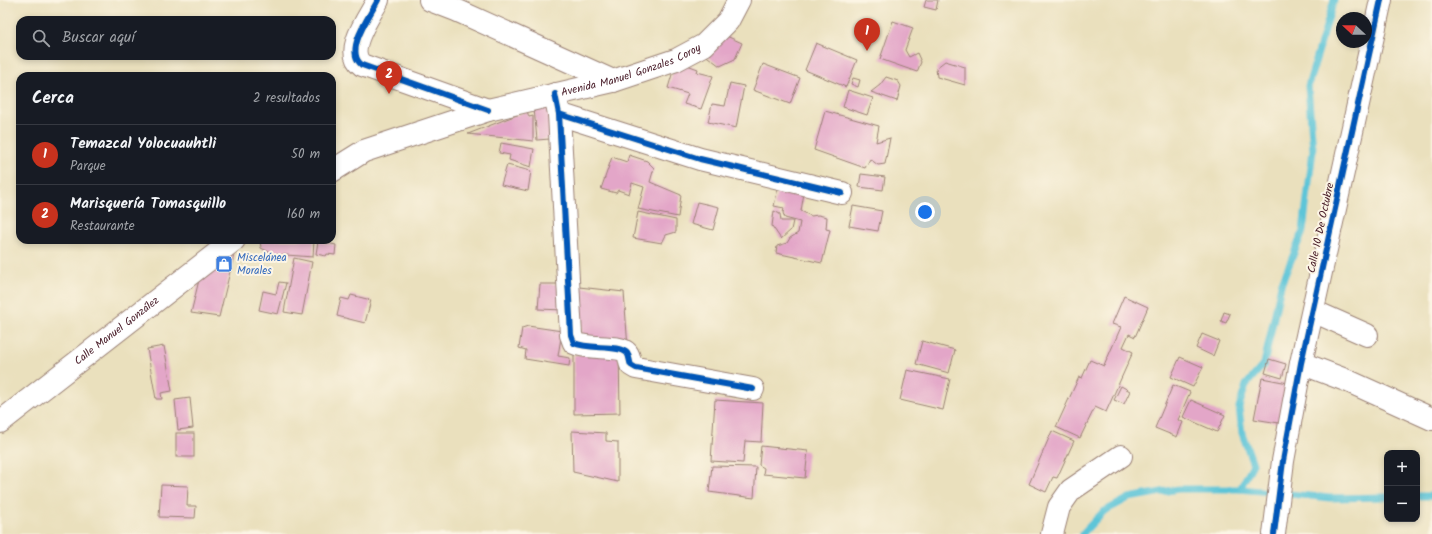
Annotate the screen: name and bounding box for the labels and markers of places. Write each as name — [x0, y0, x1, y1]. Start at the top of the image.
pin: 1 — [854, 18, 880, 51]
pin: 2 — [376, 61, 402, 94]
place label: Miscelánea Morales — [237, 249, 287, 280]
shop icon: Miscelánea Morales — [214, 254, 234, 274]

